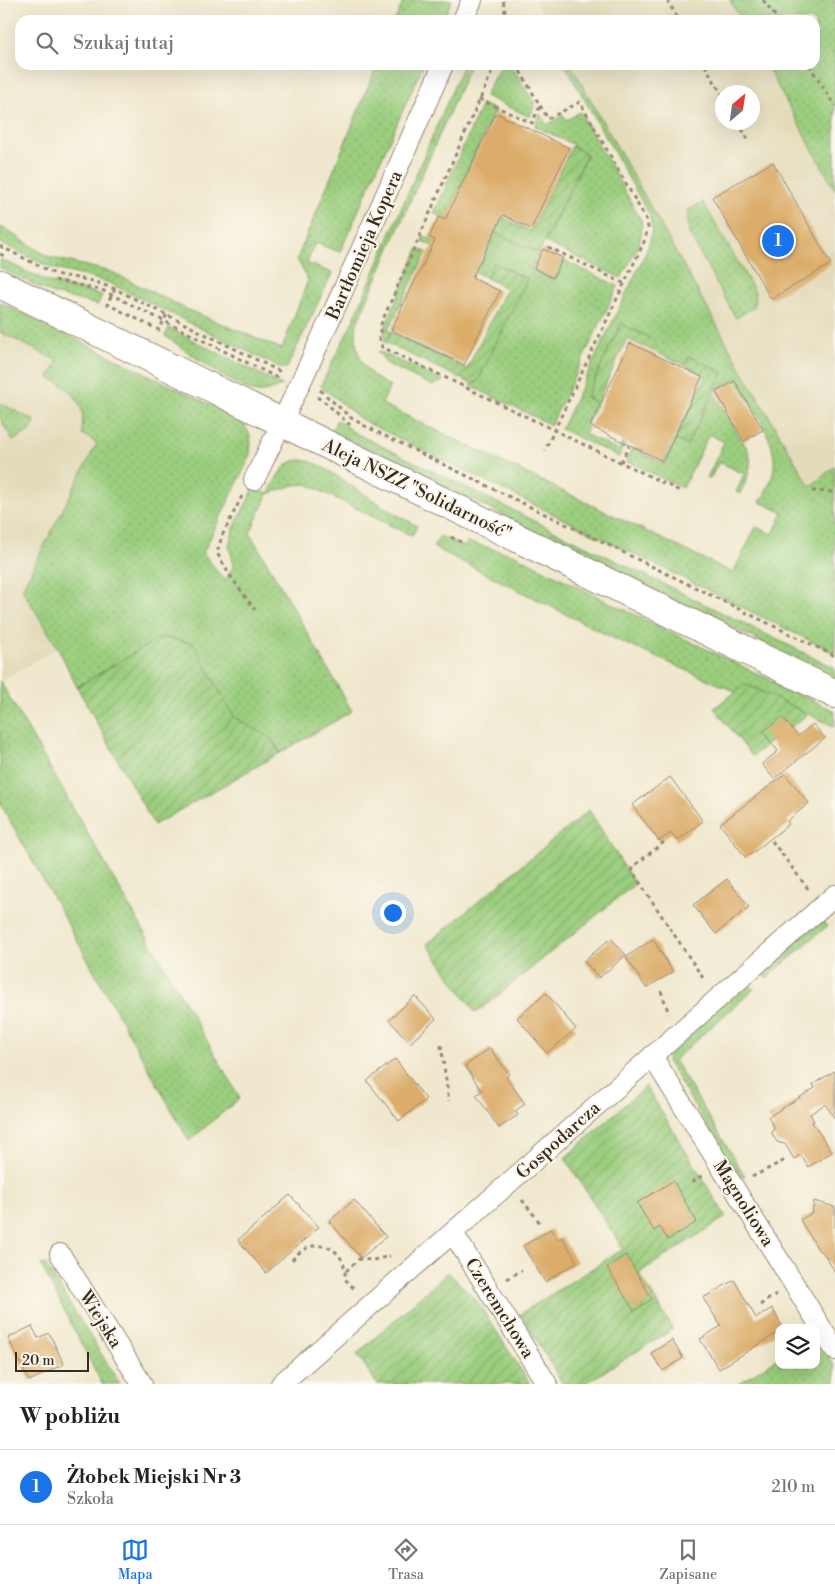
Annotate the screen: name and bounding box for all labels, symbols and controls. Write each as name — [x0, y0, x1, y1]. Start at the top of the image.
search box — [15, 15, 820, 70]
icon: search — [33, 29, 61, 57]
text: Szukaj tutaj — [73, 31, 174, 55]
north arrow — [715, 85, 760, 130]
street label: Bartłomieja Kopera — [321, 166, 408, 324]
pin: 1 — [762, 222, 794, 260]
street label: Aleja NSZZ "Solidarność" — [318, 433, 515, 545]
your location — [380, 900, 406, 926]
street label: Gospodarcza — [511, 1096, 606, 1184]
street label: Magnoliowa — [708, 1156, 780, 1252]
street label: Czeremchowa — [460, 1254, 540, 1363]
street label: Wiejska — [73, 1285, 128, 1353]
map controls — [775, 1324, 820, 1369]
button: layers — [775, 1324, 820, 1369]
scale bar — [15, 1349, 89, 1372]
text: 20 m — [22, 1352, 54, 1370]
text: W pobliżu — [20, 1404, 120, 1430]
text: Żłobek Miejski Nr 3 — [67, 1465, 241, 1489]
text: 1 — [32, 1477, 40, 1497]
text: 210 m — [771, 1477, 815, 1497]
text: Szkoła — [67, 1489, 114, 1509]
tab: Mapa — [118, 1536, 153, 1584]
tab: Trasa — [388, 1536, 424, 1584]
tab: Zapisane — [660, 1536, 717, 1584]

